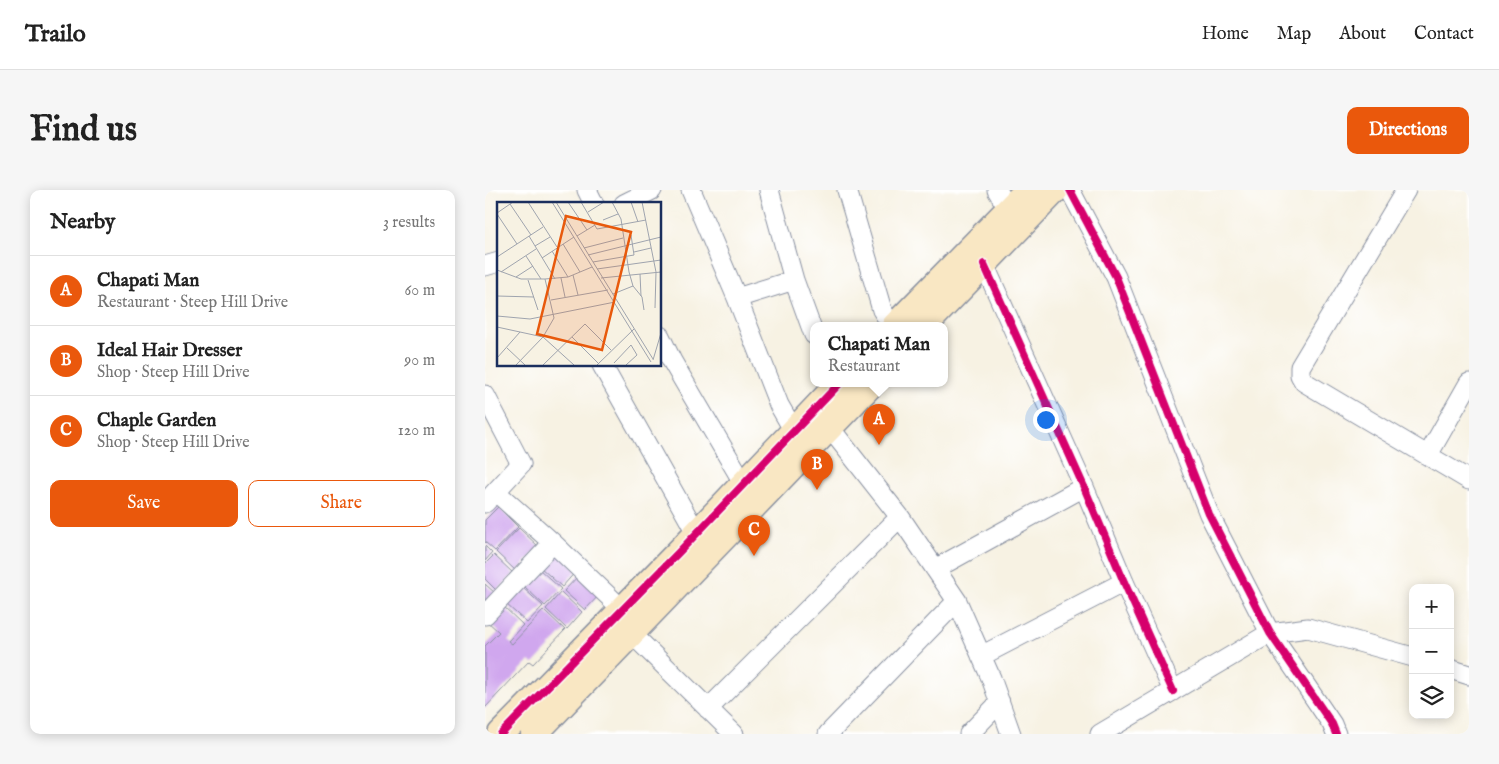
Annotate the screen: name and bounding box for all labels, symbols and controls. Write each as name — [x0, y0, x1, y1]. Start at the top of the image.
text: Trailo — [25, 19, 86, 50]
text: Home — [1202, 23, 1249, 46]
text: Map — [1277, 23, 1311, 46]
text: About — [1339, 23, 1386, 46]
text: Contact — [1414, 23, 1474, 46]
button: Directions — [1347, 107, 1469, 154]
text: Find us — [30, 108, 137, 153]
inset map — [497, 202, 661, 366]
text: Nearby — [50, 209, 115, 236]
text: 3 results — [383, 213, 435, 233]
text: Chapati Man — [97, 269, 199, 293]
text: A — [61, 281, 71, 301]
text: 60 m — [405, 281, 435, 301]
text: Restaurant · Steep Hill Drive — [97, 293, 288, 313]
popup — [810, 322, 948, 387]
text: Chapati Man — [828, 333, 930, 357]
text: Ideal Hair Dresser — [97, 339, 242, 363]
text: B — [61, 351, 71, 371]
text: 90 m — [404, 351, 435, 371]
text: Restaurant — [828, 357, 900, 377]
text: Shop · Steep Hill Drive — [97, 363, 250, 383]
pin: A — [863, 404, 895, 445]
your location — [1033, 407, 1059, 433]
text: Chaple Garden — [97, 409, 216, 433]
text: C — [60, 421, 72, 441]
text: 120 m — [398, 421, 435, 441]
text: Shop · Steep Hill Drive — [97, 433, 250, 453]
pin: B — [801, 449, 833, 490]
button: Save — [50, 480, 238, 527]
button: Share — [248, 480, 435, 527]
pin: C — [738, 515, 770, 556]
map controls — [1409, 584, 1454, 719]
button: + — [1409, 584, 1454, 629]
button: − — [1409, 629, 1454, 674]
button: layers — [1409, 674, 1454, 719]

